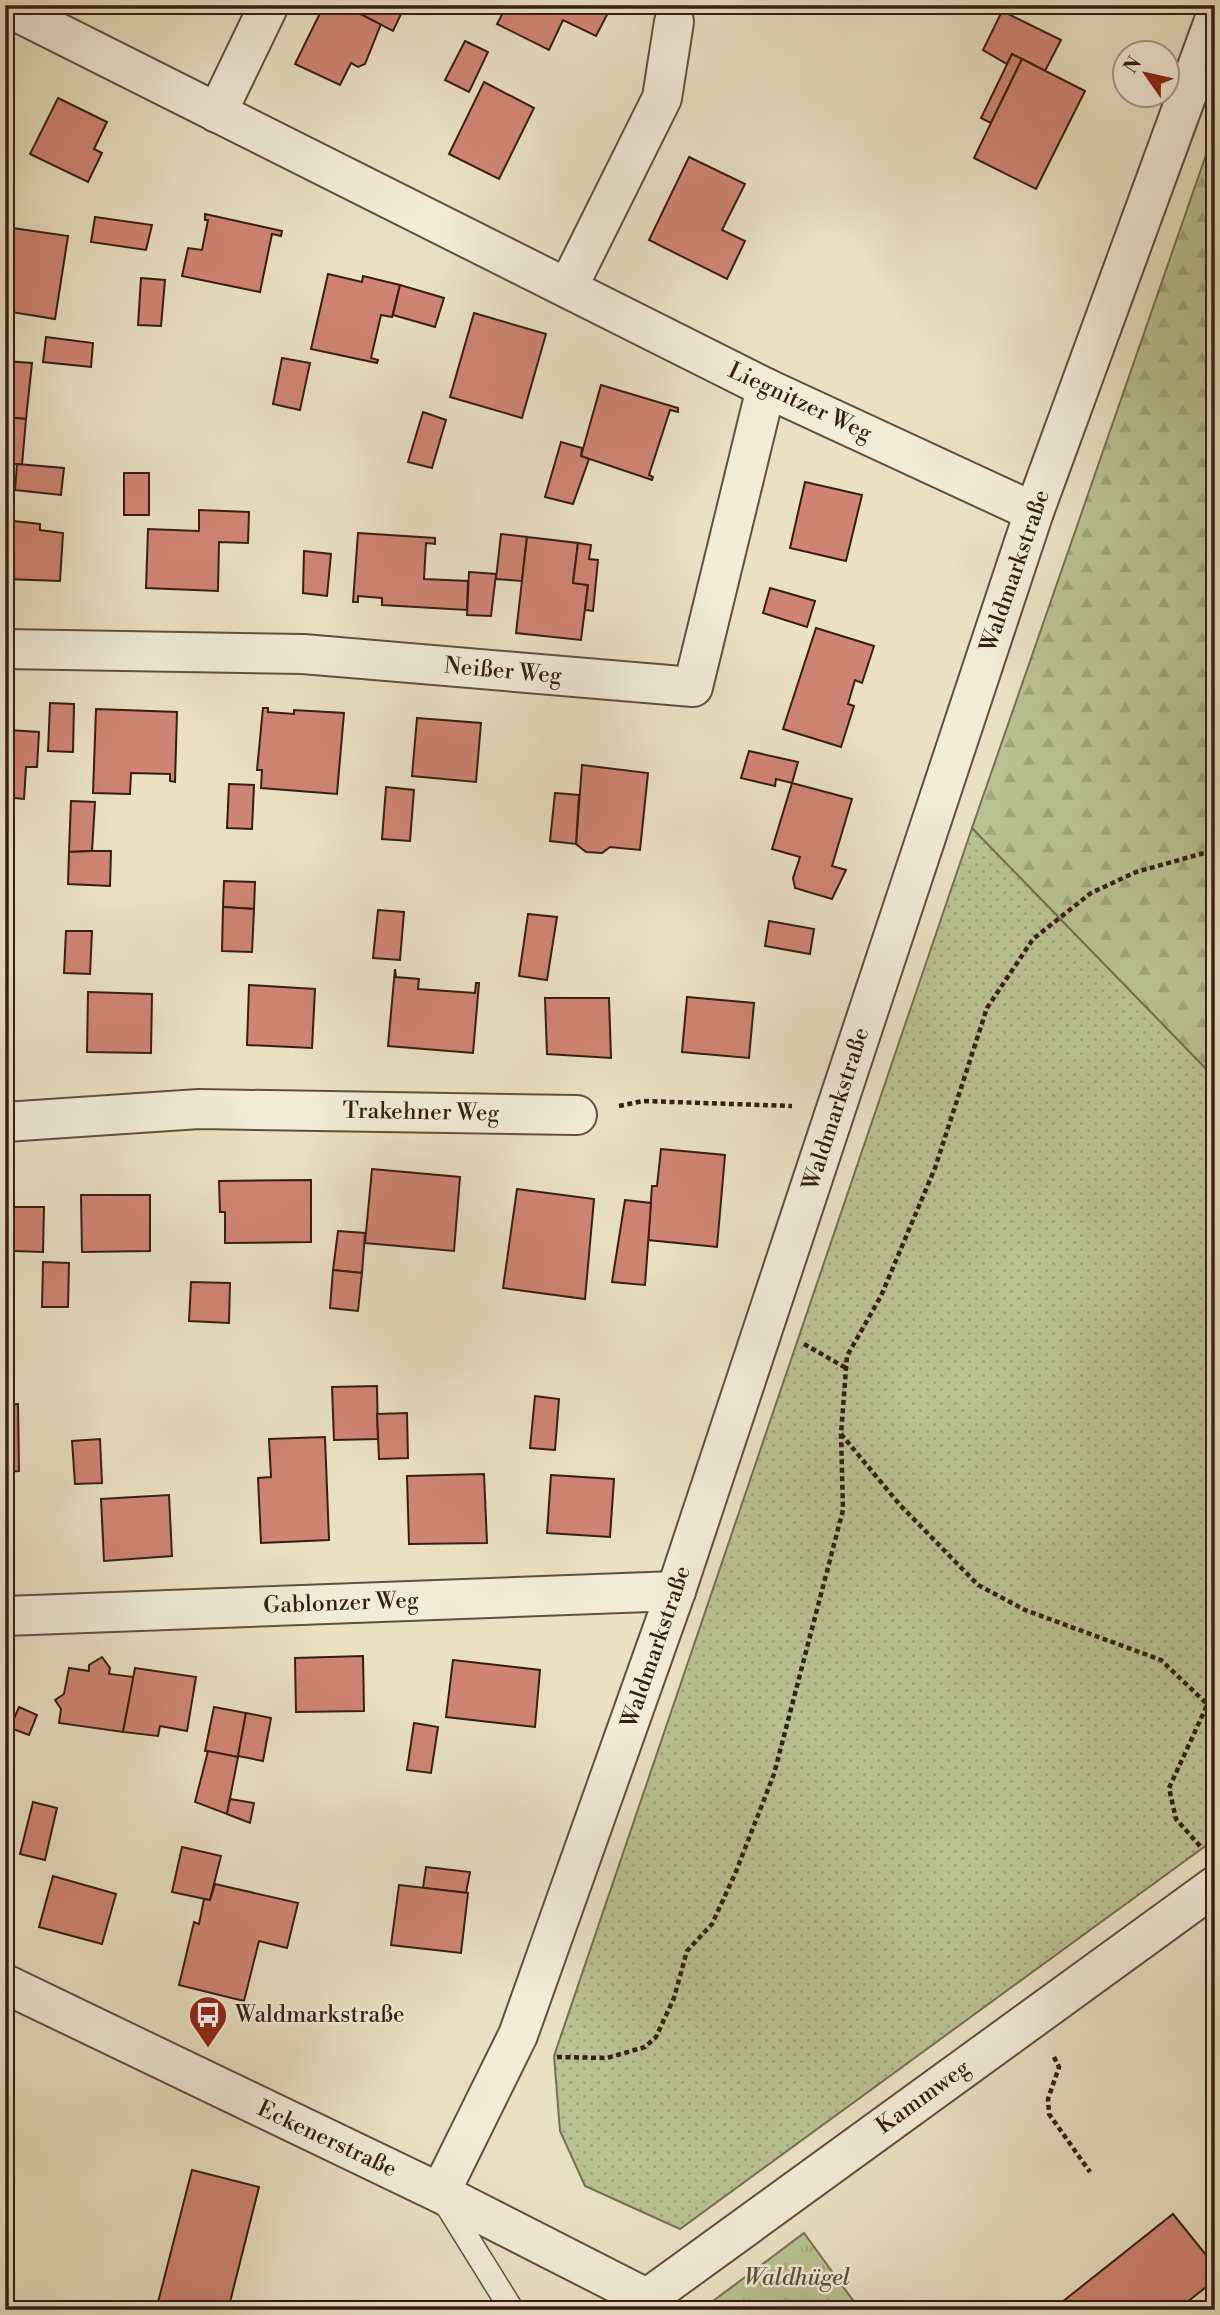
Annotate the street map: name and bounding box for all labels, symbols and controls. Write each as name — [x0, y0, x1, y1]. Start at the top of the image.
north arrow — [1112, 38, 1182, 108]
text: N — [1119, 52, 1147, 78]
street label: Liegnitzer Weg — [723, 356, 877, 448]
street label: Waldmarkstraße — [974, 486, 1056, 657]
street label: Neißer Weg — [443, 652, 563, 690]
street label: Waldmarkstraße — [796, 1024, 876, 1195]
street label: Trakehner Weg — [342, 1097, 500, 1127]
street label: Waldmarkstraße — [615, 1562, 697, 1733]
street label: Gablonzer Weg — [263, 1586, 419, 1620]
bus stop icon: Waldmarkstraße — [187, 1994, 229, 2049]
place label: Waldmarkstraße — [234, 2001, 405, 2029]
street label: Kammweg — [871, 2054, 975, 2140]
street label: Eckenerstraße — [253, 2094, 401, 2184]
park label: Waldhügel — [744, 2264, 851, 2292]

